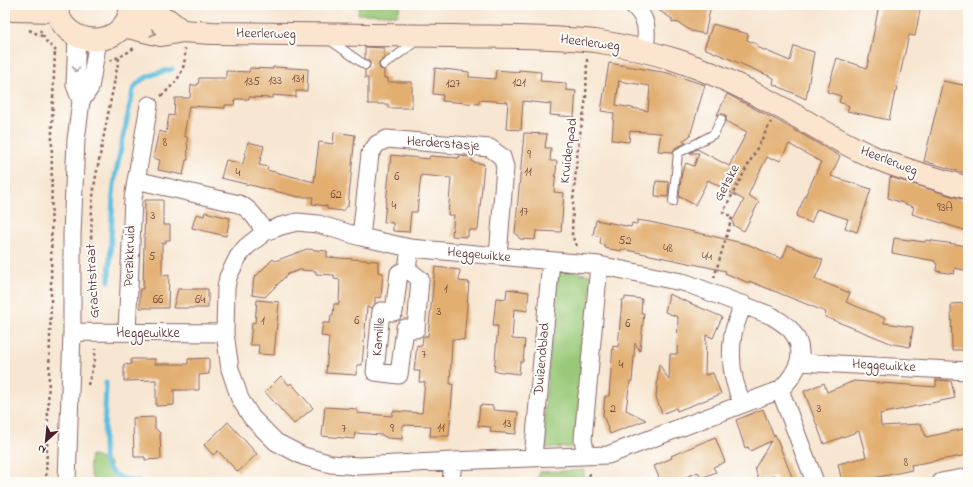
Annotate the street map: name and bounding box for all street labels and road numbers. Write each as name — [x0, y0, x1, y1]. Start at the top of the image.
street label: Heerlerweg — [236, 23, 296, 46]
street label: Heerlerweg — [559, 29, 621, 58]
street label: Kruidenpad — [555, 117, 583, 185]
street label: Herderstasje — [406, 131, 481, 157]
street label: Heerlerweg — [857, 140, 921, 182]
street label: Getske — [709, 160, 746, 205]
street label: Perzikkruid — [118, 225, 142, 287]
street label: Heggewikke — [446, 242, 512, 269]
street label: Grachtstraat — [81, 243, 105, 319]
street label: Kamille — [367, 316, 391, 357]
street label: Duizendblad — [528, 322, 556, 397]
street label: Heggewikke — [116, 323, 180, 345]
street label: Heggewikke — [852, 354, 917, 379]

